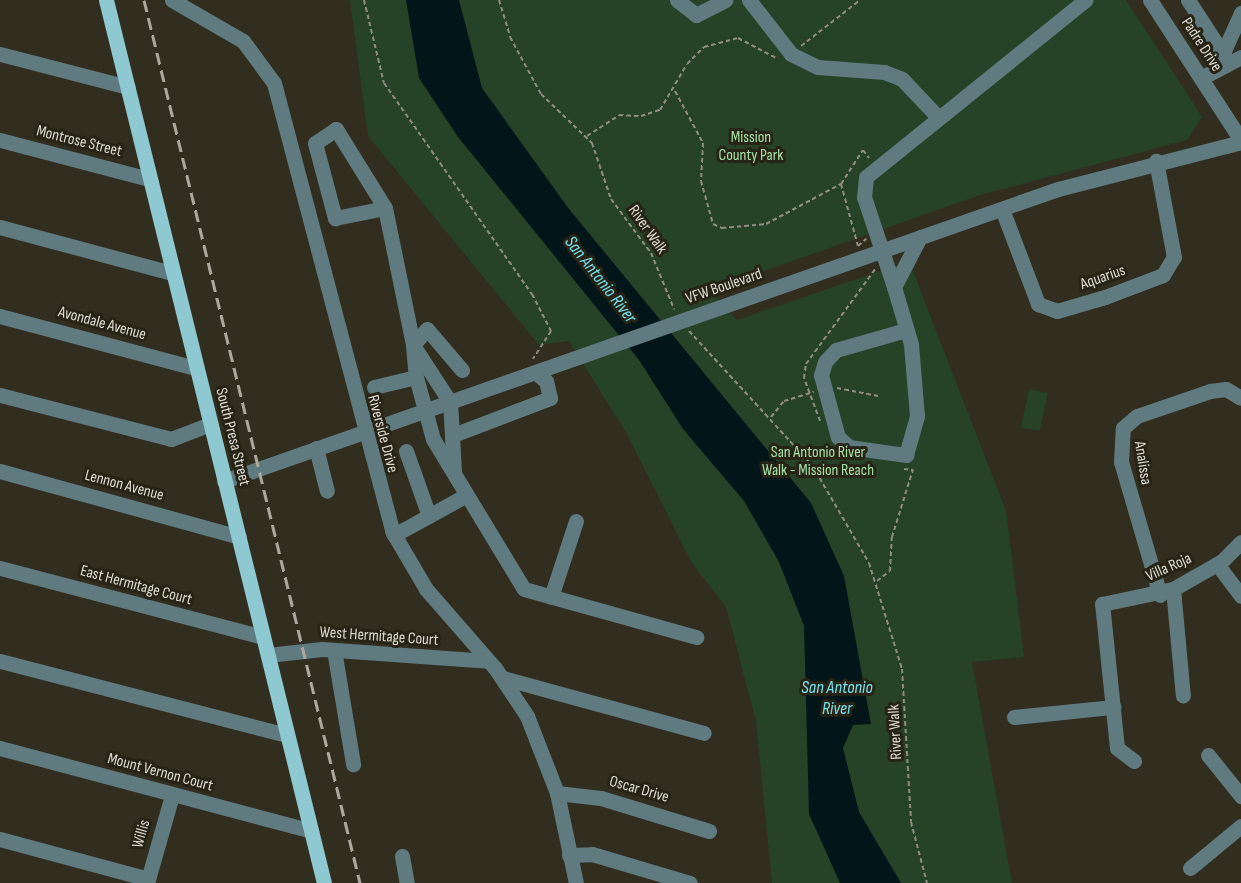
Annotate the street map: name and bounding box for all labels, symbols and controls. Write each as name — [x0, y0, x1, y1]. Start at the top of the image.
street label: Padre Drive — [1176, 14, 1226, 76]
street label: Montrose Street — [34, 122, 124, 162]
park label: Mission County Park — [719, 128, 783, 166]
street label: River Walk — [623, 202, 671, 258]
water label: San Antonio River — [559, 232, 641, 328]
street label: Aquarius — [1078, 261, 1128, 295]
street label: VFW Boulevard — [683, 265, 765, 309]
street label: Avondale Avenue — [56, 303, 148, 345]
street label: South Presa Street — [211, 386, 253, 488]
street label: Riverside Drive — [362, 393, 402, 475]
street label: Analissa — [1129, 440, 1155, 486]
park label: San Antonio River Walk - Mission Reach — [762, 443, 874, 481]
street label: Lennon Avenue — [82, 466, 166, 506]
street label: Villa Roja — [1143, 550, 1195, 586]
street label: East Hermitage Court — [78, 562, 194, 610]
street label: West Hermitage Court — [319, 623, 439, 651]
water label: San Antonio River — [801, 678, 873, 720]
street label: River Walk — [885, 704, 907, 760]
street label: Mount Vernon Court — [105, 750, 215, 796]
street label: Oscar Drive — [607, 772, 671, 808]
street label: Willis — [129, 818, 155, 850]

